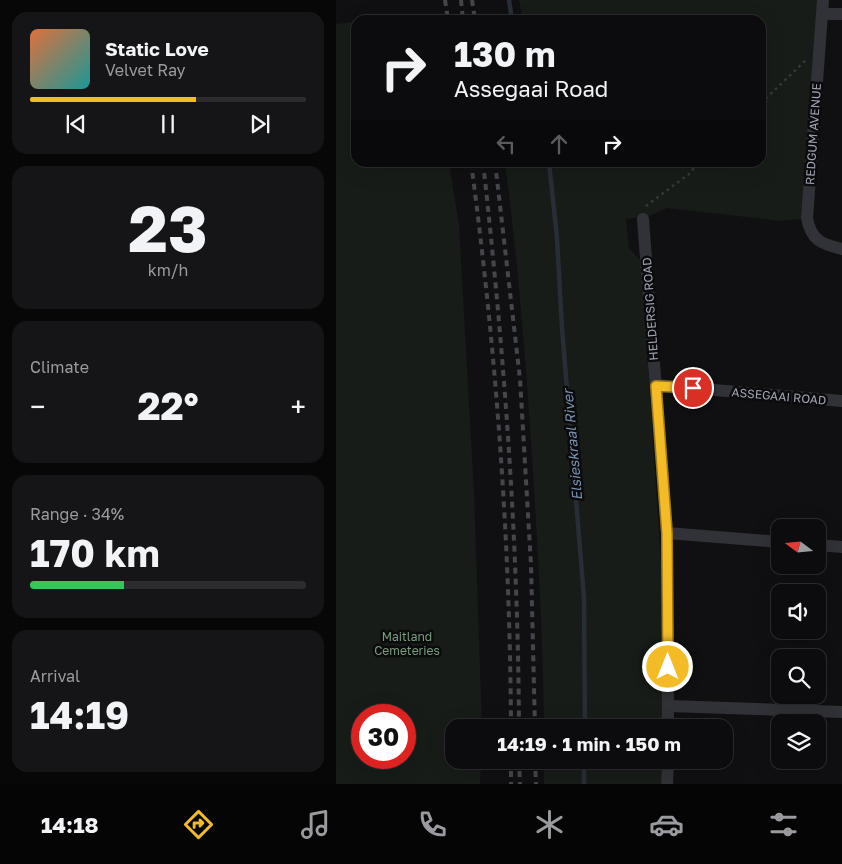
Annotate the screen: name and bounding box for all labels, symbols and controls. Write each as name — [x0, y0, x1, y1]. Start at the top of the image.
text: 130 m — [454, 33, 556, 75]
icon: right — [371, 35, 436, 100]
text: Static Love — [105, 37, 209, 60]
text: Velvet Ray — [105, 60, 186, 80]
text: Assegaai Road — [454, 75, 608, 102]
street label: REDGUM AVENUE — [802, 83, 824, 185]
icon: previous — [62, 110, 90, 138]
icon: pause — [154, 110, 182, 138]
icon: next — [246, 110, 274, 138]
icon: left — [492, 130, 520, 158]
icon: ahead — [545, 130, 573, 158]
icon: right — [598, 130, 626, 158]
text: 23 — [128, 188, 208, 266]
street label: HELDERSIG ROAD — [639, 257, 661, 361]
text: km/h — [148, 260, 188, 280]
text: Climate — [30, 357, 89, 377]
pin — [672, 367, 714, 409]
icon: arrive — [679, 374, 707, 402]
text: 22° — [137, 383, 199, 428]
street label: ASSEGAAI ROAD — [731, 384, 827, 408]
water label: Elsieskraal River — [558, 386, 585, 501]
text: − — [30, 390, 45, 423]
text: + — [291, 390, 306, 423]
text: Range · 34% — [30, 504, 124, 524]
north arrow — [771, 519, 826, 574]
map controls — [771, 519, 826, 769]
text: 170 km — [30, 530, 160, 575]
button: sound — [771, 584, 826, 639]
park label: Maitland Cemeteries — [374, 629, 440, 658]
position arrow — [641, 640, 693, 692]
button: search — [771, 649, 826, 704]
text: Arrival — [30, 666, 80, 686]
text: 14:19 — [30, 692, 129, 737]
speed limit sign: 30 — [351, 704, 416, 769]
button: layers — [771, 714, 826, 769]
text: 14:19 · 1 min · 150 m — [497, 732, 681, 755]
icon: directions — [181, 807, 216, 842]
icon: music — [298, 807, 333, 842]
icon: phone — [415, 807, 450, 842]
icon: climate — [532, 807, 567, 842]
icon: car — [649, 807, 684, 842]
icon: filters — [766, 807, 801, 842]
text: 14:18 — [41, 811, 99, 838]

